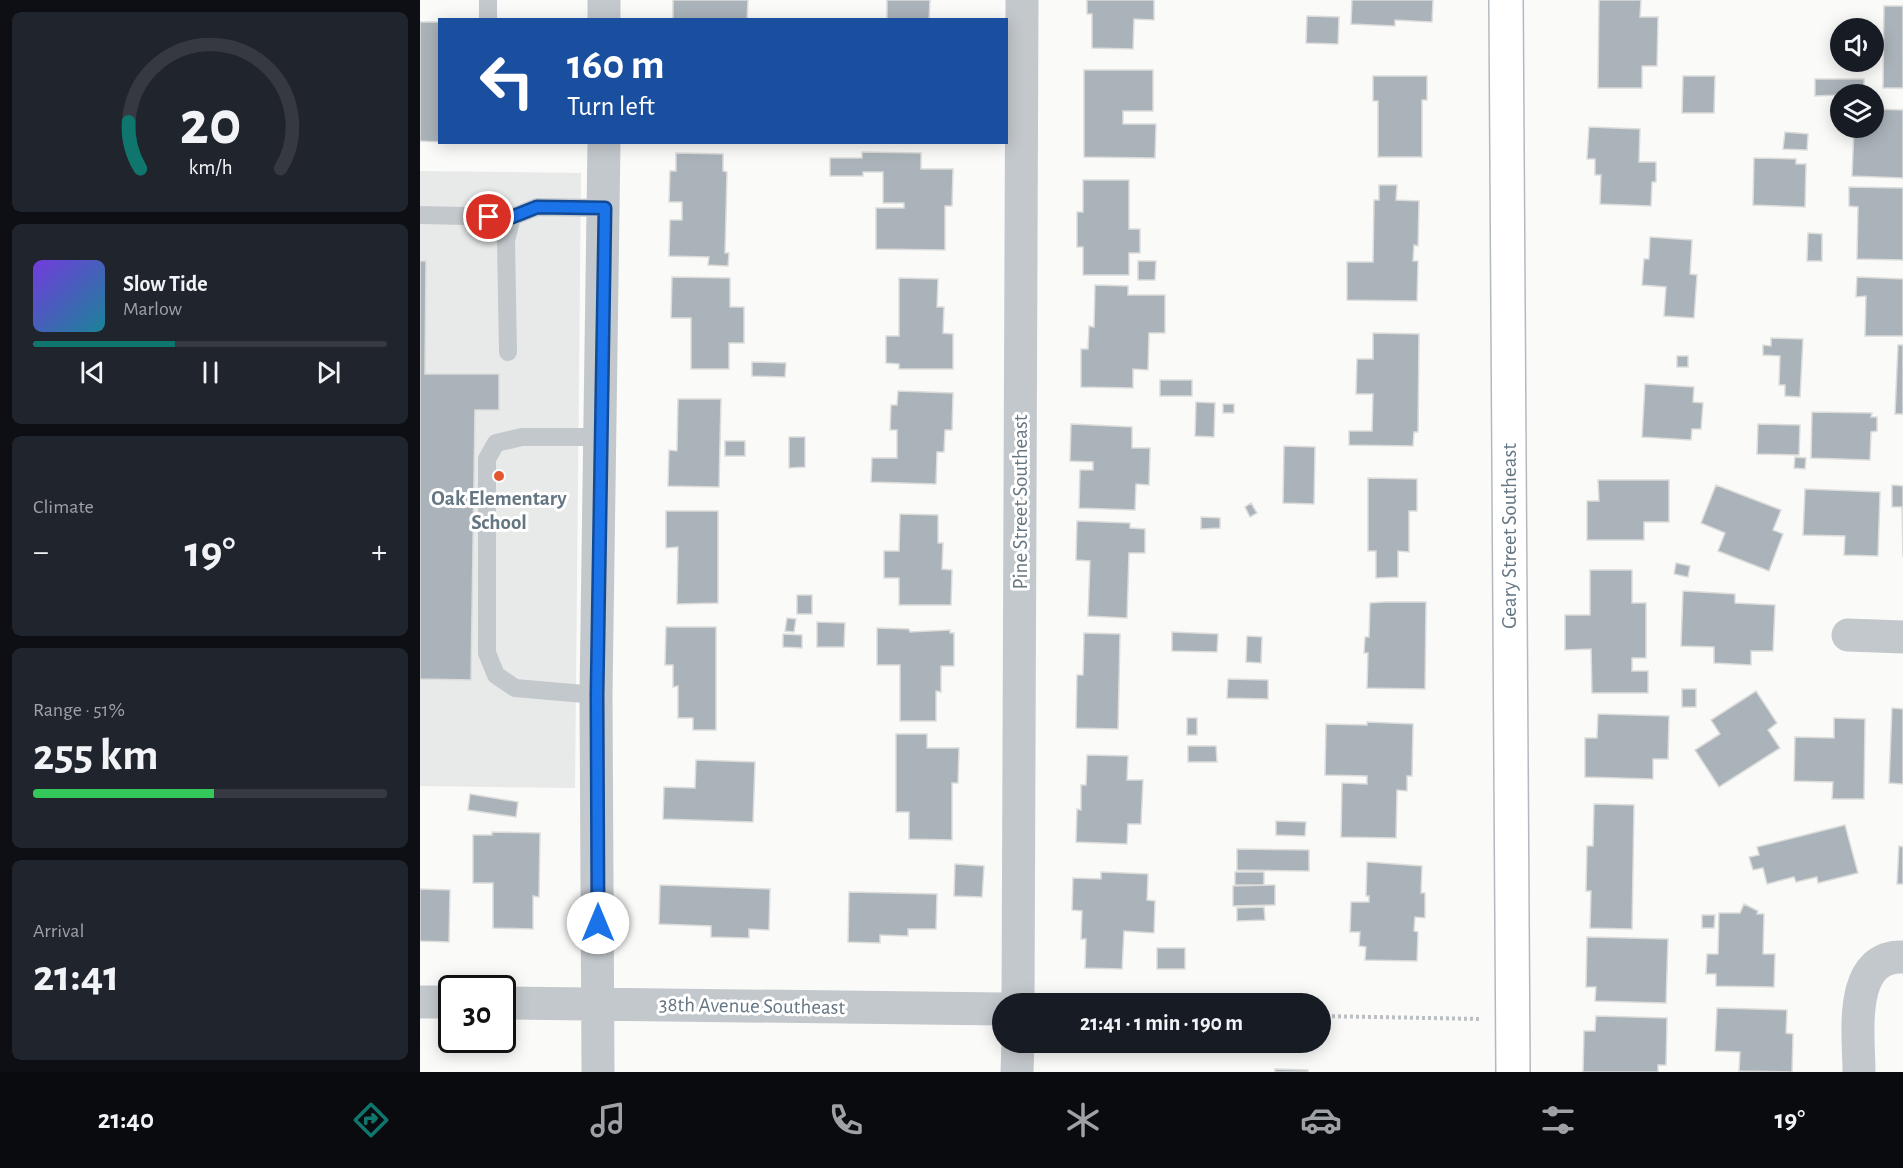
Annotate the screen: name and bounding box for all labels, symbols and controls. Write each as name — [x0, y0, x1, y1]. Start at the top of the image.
map controls — [1830, 18, 1884, 138]
button: sound — [1830, 18, 1884, 72]
icon: left — [468, 42, 546, 120]
text: 160 m — [567, 44, 665, 86]
button: layers — [1830, 84, 1884, 138]
text: 20 — [179, 93, 241, 155]
text: Turn left — [567, 93, 655, 120]
text: km/h — [188, 157, 232, 178]
pin — [463, 191, 514, 242]
icon: arrive — [472, 200, 505, 233]
text: Slow Tide — [123, 273, 208, 295]
text: Marlow — [123, 299, 182, 319]
icon: previous — [76, 356, 109, 389]
icon: pause — [194, 356, 227, 389]
icon: next — [312, 356, 345, 389]
street label: Pine Street Southeast — [1010, 414, 1031, 589]
street label: Geary Street Southeast — [1499, 443, 1520, 629]
marker: Oak Elementary School — [492, 469, 506, 483]
place label: Oak Elementary School — [431, 488, 567, 533]
text: Climate — [33, 497, 94, 517]
text: 19° — [184, 530, 236, 575]
text: − — [33, 536, 49, 569]
text: + — [371, 536, 387, 569]
text: Range · 51% — [33, 700, 125, 720]
text: 255 km — [33, 733, 158, 778]
position arrow — [566, 891, 630, 955]
text: Arrival — [33, 921, 84, 941]
text: 21:41 — [33, 954, 120, 999]
speed limit sign: 30 — [438, 975, 516, 1053]
street label: 38th Avenue Southeast — [659, 994, 846, 1018]
text: 21:41 · 1 min · 190 m — [1080, 1012, 1243, 1034]
icon: directions — [350, 1099, 392, 1141]
icon: music — [587, 1099, 629, 1141]
icon: phone — [825, 1099, 867, 1141]
icon: climate — [1062, 1099, 1104, 1141]
icon: car — [1300, 1099, 1342, 1141]
icon: filters — [1537, 1099, 1579, 1141]
text: 21:40 — [98, 1106, 154, 1133]
text: 19° — [1775, 1106, 1805, 1133]

